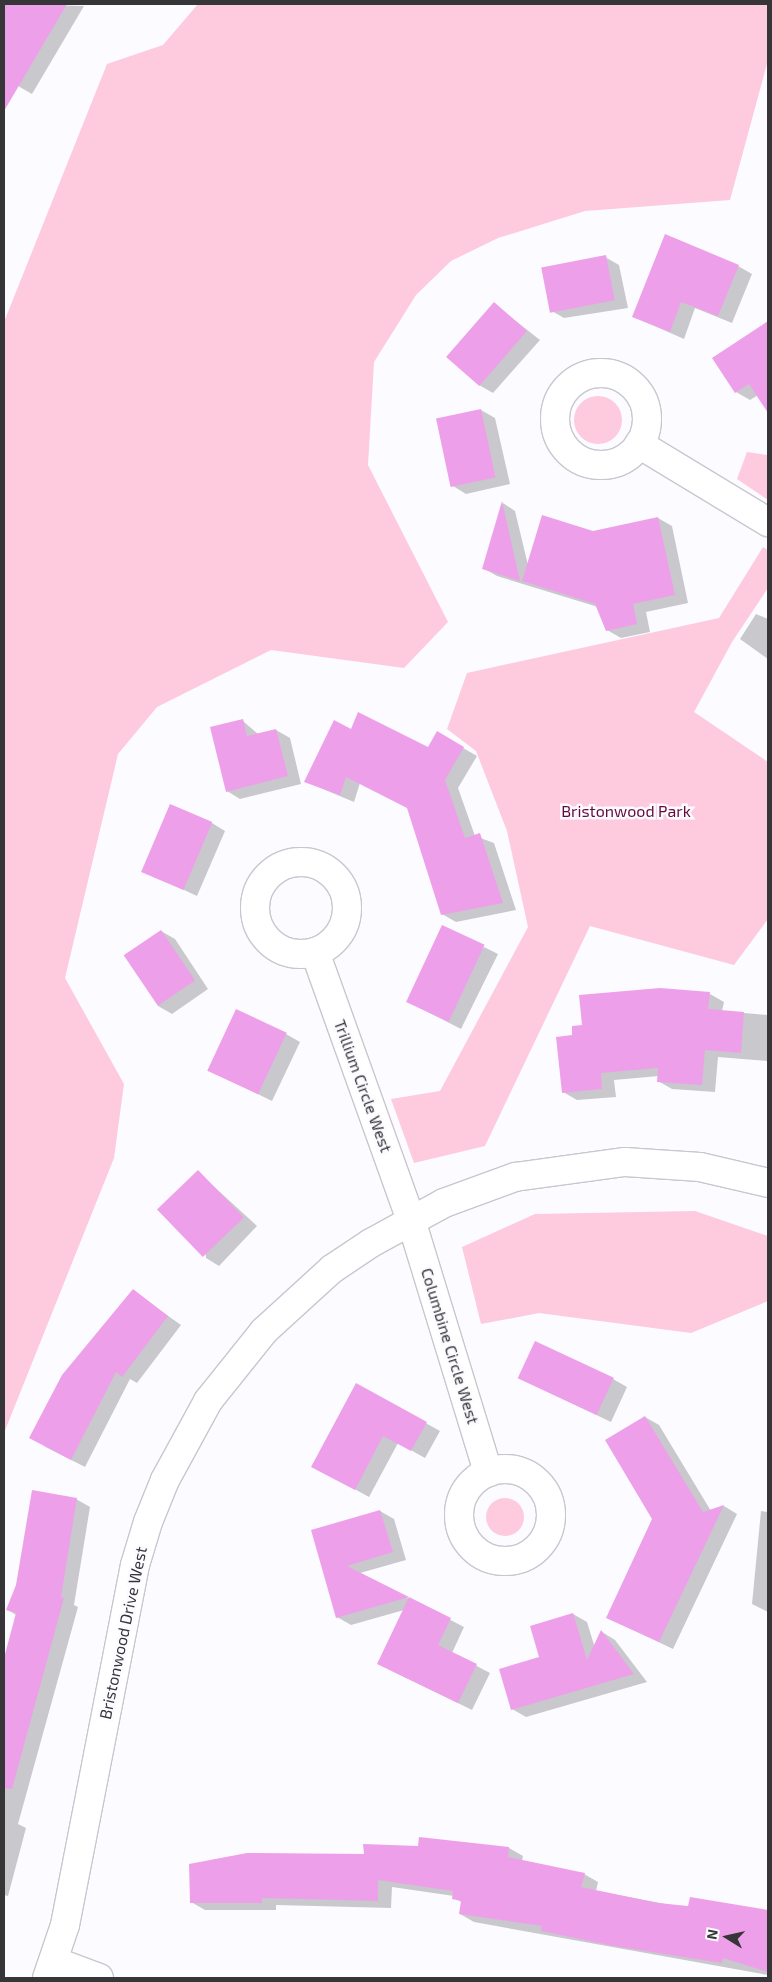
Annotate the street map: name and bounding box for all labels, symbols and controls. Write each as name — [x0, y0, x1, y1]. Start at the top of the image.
park label: Bristonwood Park — [561, 801, 691, 821]
street label: Trillium Circle West — [330, 1017, 396, 1155]
street label: Columbine Circle West — [417, 1266, 483, 1426]
street label: Bristonwood Drive West — [95, 1545, 151, 1721]
north arrow — [702, 1912, 752, 1962]
text: N — [702, 1928, 721, 1941]

